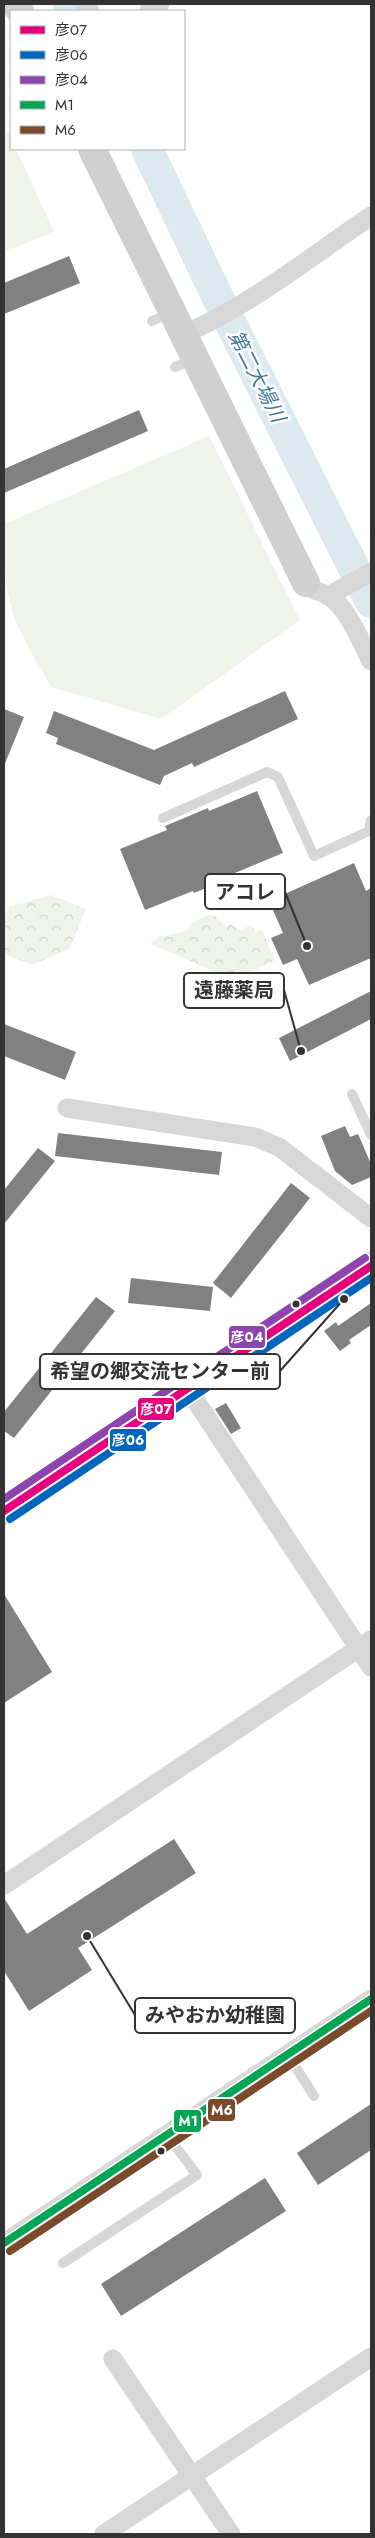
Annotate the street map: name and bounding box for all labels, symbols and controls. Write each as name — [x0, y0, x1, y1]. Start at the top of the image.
legend — [10, 10, 185, 150]
text: 彦07 — [55, 19, 87, 41]
text: 彦06 — [55, 44, 88, 66]
text: 彦04 — [55, 69, 88, 91]
text: M1 — [55, 94, 74, 116]
text: M6 — [55, 119, 76, 141]
water label: 第二大場川 — [221, 325, 293, 429]
callout: アコレ — [205, 874, 285, 909]
text: アコレ — [215, 878, 275, 907]
callout: 遠藤薬局 — [184, 973, 284, 1008]
text: 遠藤薬局 — [194, 976, 274, 1005]
unlabelled marker — [291, 1299, 301, 1309]
line badge: 彦04 — [228, 1325, 266, 1349]
text: 彦04 — [230, 1327, 264, 1347]
callout: 希望の郷交流センター前 — [40, 1354, 280, 1389]
text: 希望の郷交流センター前 — [50, 1357, 270, 1386]
line badge: 彦07 — [137, 1397, 175, 1421]
text: 彦07 — [140, 1399, 172, 1419]
line badge: 彦06 — [109, 1428, 147, 1452]
text: 彦06 — [112, 1430, 144, 1450]
callout: みやおか幼稚園 — [135, 1998, 295, 2033]
text: みやおか幼稚園 — [145, 2001, 285, 2030]
line badge: M6 — [207, 2098, 236, 2122]
text: M6 — [211, 2100, 233, 2120]
line badge: M1 — [173, 2109, 202, 2133]
text: M1 — [178, 2111, 198, 2131]
unlabelled marker — [156, 2146, 166, 2156]

